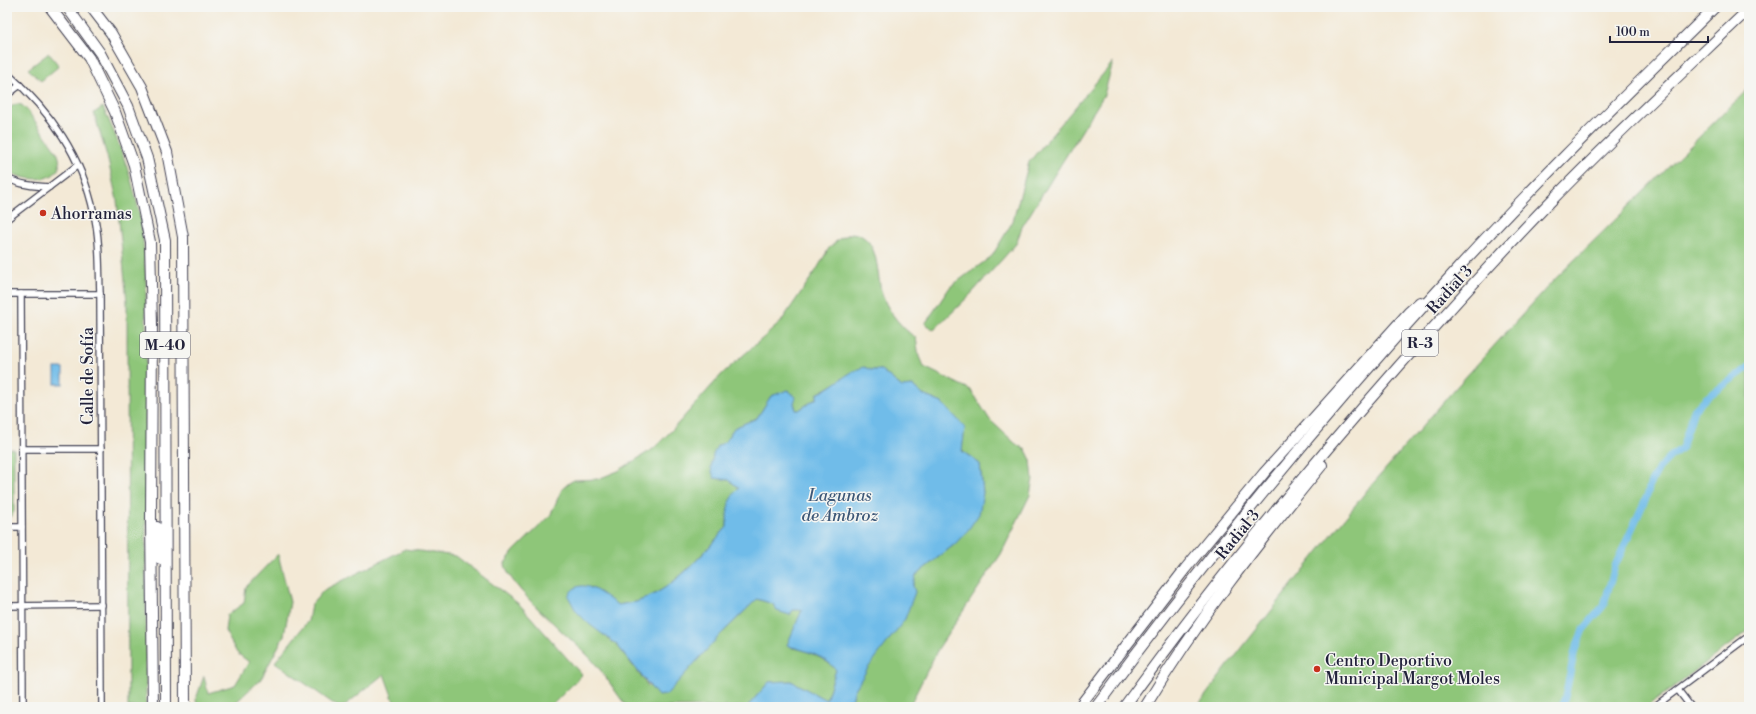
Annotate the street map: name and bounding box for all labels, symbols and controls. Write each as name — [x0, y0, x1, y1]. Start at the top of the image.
scale bar — [1610, 18, 1708, 44]
text: 100 m — [1616, 25, 1650, 40]
place label: Ahorramas — [50, 204, 132, 224]
marker: Ahorramas — [38, 208, 48, 218]
street label: Radial 3 — [1423, 261, 1477, 318]
street label: Calle de Sofía — [78, 326, 98, 425]
road number: R-3 — [1402, 330, 1438, 356]
road number: M-40 — [140, 332, 190, 358]
water label: Lagunas de Ambroz — [801, 485, 879, 527]
street label: Radial 3 — [1211, 505, 1264, 564]
place label: Centro Deportivo Municipal Margot Moles — [1325, 651, 1500, 689]
marker: Centro Deportivo Municipal Margot Moles — [1312, 664, 1322, 674]

